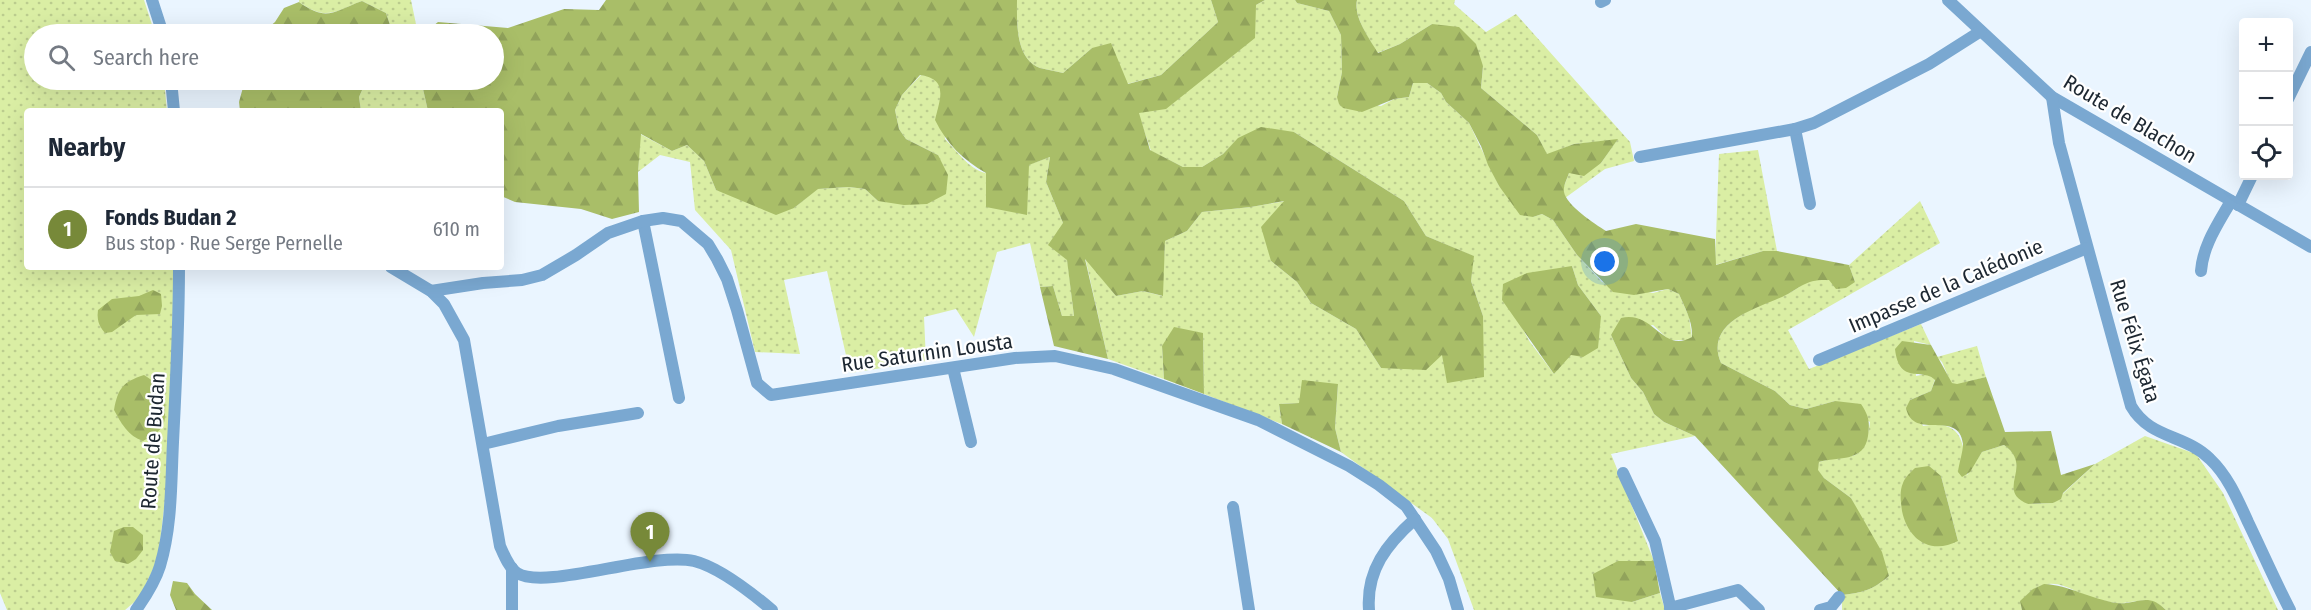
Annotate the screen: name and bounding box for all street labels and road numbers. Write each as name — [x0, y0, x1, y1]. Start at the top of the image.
street label: Route de Blachon — [2059, 69, 2201, 169]
street label: Impasse de la Calédonie — [1845, 233, 2047, 339]
street label: Rue Félix Égata — [2104, 276, 2166, 406]
street label: Rue Saturnin Lousta — [840, 328, 1014, 378]
street label: Route de Budan — [135, 372, 171, 510]

